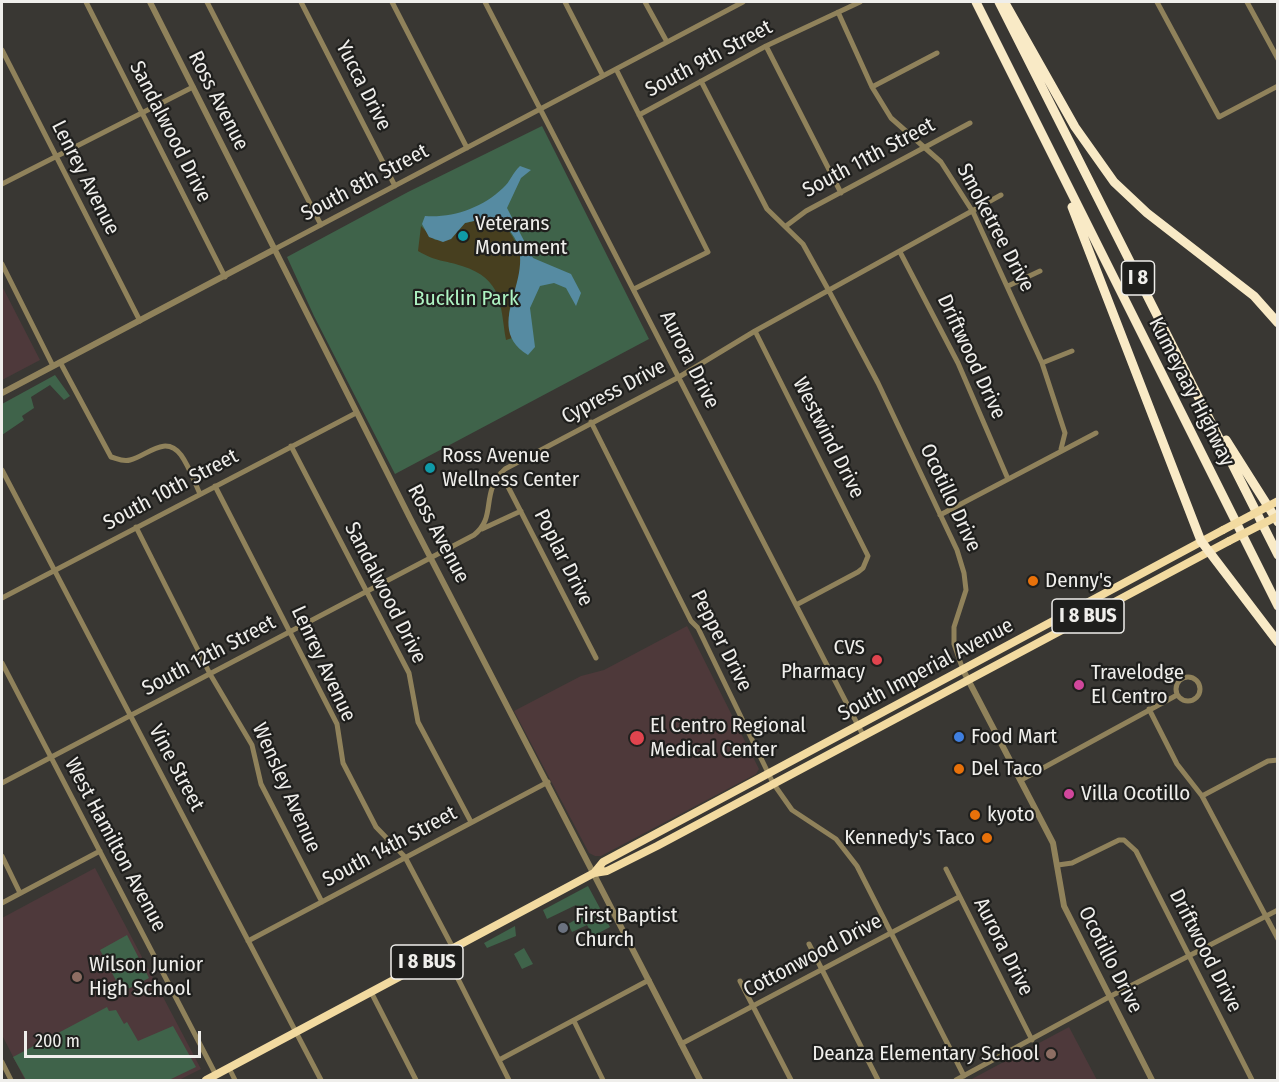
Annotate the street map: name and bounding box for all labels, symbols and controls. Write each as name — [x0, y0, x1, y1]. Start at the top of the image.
street label: South 9th Street — [641, 15, 777, 103]
street label: Yucca Drive — [330, 37, 396, 135]
street label: Ross Avenue — [182, 47, 254, 155]
street label: Sandalwood Drive — [124, 57, 216, 207]
street label: South 11th Street — [799, 113, 939, 203]
street label: Lenrey Avenue — [45, 117, 125, 239]
street label: South 8th Street — [297, 139, 433, 227]
street label: Smoketree Drive — [951, 160, 1039, 296]
place label: Veterans Monument — [475, 211, 567, 261]
marker: Veterans Monument — [456, 229, 470, 243]
road number: I 8 — [1122, 261, 1154, 295]
park label: Bucklin Park — [413, 286, 519, 312]
street label: Driftwood Drive — [931, 291, 1011, 423]
street label: Aurora Drive — [654, 307, 724, 413]
street label: Kumeyaay Highway — [1143, 313, 1239, 471]
street label: Cypress Drive — [558, 354, 670, 430]
street label: Westwind Drive — [787, 373, 869, 503]
street label: Ocotillo Drive — [914, 440, 986, 556]
place label: Ross Avenue Wellness Center — [442, 443, 579, 493]
street label: South 10th Street — [99, 444, 243, 536]
marker: Ross Avenue Wellness Center — [423, 461, 437, 475]
street label: Ross Avenue — [402, 480, 474, 588]
street label: Poplar Drive — [528, 505, 598, 611]
street label: Sandalwood Drive — [339, 518, 431, 668]
place label: Denny's — [1045, 568, 1112, 594]
marker: Denny's — [1026, 574, 1040, 588]
street label: Pepper Drive — [685, 586, 757, 696]
road number: I 8 BUS — [1052, 599, 1124, 633]
street label: Lenrey Avenue — [285, 602, 361, 726]
street label: South 12th Street — [138, 610, 280, 702]
street label: South Imperial Avenue — [834, 613, 1018, 727]
place label: CVS Pharmacy — [781, 635, 865, 685]
marker: CVS Pharmacy — [870, 653, 884, 667]
place label: Travelodge El Centro — [1091, 660, 1184, 710]
marker: Travelodge El Centro — [1072, 678, 1086, 692]
place label: El Centro Regional Medical Center — [650, 713, 806, 763]
street label: Wensley Avenue — [246, 719, 326, 857]
street label: Vine Street — [143, 721, 209, 815]
place label: Food Mart — [971, 724, 1057, 750]
marker: El Centro Regional Medical Center — [628, 729, 646, 747]
marker: Food Mart — [952, 730, 966, 744]
street label: West Hamilton Avenue — [58, 754, 172, 936]
place label: Del Taco — [971, 756, 1043, 782]
marker: Del Taco — [952, 762, 966, 776]
place label: Villa Ocotillo — [1081, 781, 1190, 807]
marker: Villa Ocotillo — [1062, 787, 1076, 801]
street label: South 14th Street — [319, 801, 461, 893]
place label: kyoto — [987, 802, 1035, 828]
marker: kyoto — [968, 808, 982, 822]
place label: Kennedy's Taco — [844, 825, 975, 851]
marker: Kennedy's Taco — [980, 831, 994, 845]
street label: Driftwood Drive — [1163, 885, 1247, 1017]
street label: Aurora Drive — [968, 894, 1038, 1000]
street label: Ocotillo Drive — [1072, 902, 1148, 1018]
place label: First Baptist Church — [575, 903, 678, 953]
street label: Cottonwood Drive — [739, 909, 887, 1003]
marker: First Baptist Church — [556, 921, 570, 935]
road number: I 8 BUS — [391, 945, 463, 979]
place label: Wilson Junior High School — [89, 952, 203, 1002]
marker: Wilson Junior High School — [70, 970, 84, 984]
scale bar — [27, 1019, 204, 1057]
text: 200 m — [35, 1030, 80, 1052]
place label: Deanza Elementary School — [812, 1041, 1039, 1067]
marker: Deanza Elementary School — [1044, 1047, 1058, 1061]

